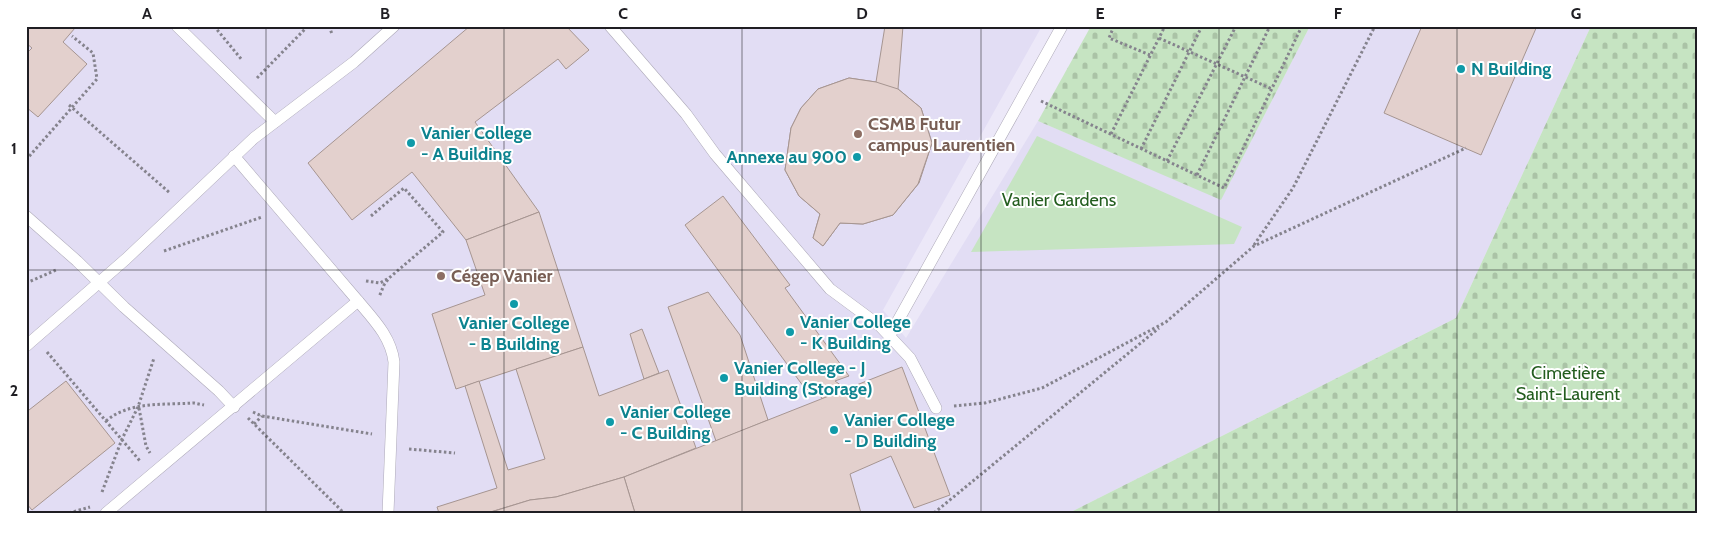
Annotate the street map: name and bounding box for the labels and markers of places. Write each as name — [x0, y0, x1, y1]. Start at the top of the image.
place label: N Building — [1471, 58, 1551, 80]
marker: N Building — [1455, 63, 1467, 75]
place label: CSMB Futur campus Laurentien — [868, 113, 1015, 156]
place label: Vanier College - A Building — [421, 122, 532, 165]
marker: CSMB Futur campus Laurentien — [852, 128, 864, 140]
marker: Vanier College - A Building — [405, 137, 417, 149]
place label: Annexe au 900 — [726, 146, 847, 168]
marker: Annexe au 900 — [851, 151, 863, 163]
place label: Cégep Vanier — [451, 265, 553, 287]
marker: Cégep Vanier — [435, 270, 447, 282]
marker: Vanier College - B Building — [508, 298, 520, 310]
place label: Vanier College - K Building — [800, 311, 911, 354]
place label: Vanier College - B Building — [459, 312, 569, 355]
marker: Vanier College - K Building — [784, 326, 796, 338]
place label: Vanier College - J Building (Storage) — [734, 357, 873, 400]
marker: Vanier College - J Building (Storage) — [718, 372, 730, 384]
place label: Vanier College - C Building — [620, 401, 731, 444]
place label: Vanier College - D Building — [844, 409, 955, 452]
marker: Vanier College - C Building — [604, 416, 616, 428]
marker: Vanier College - D Building — [828, 424, 840, 436]

